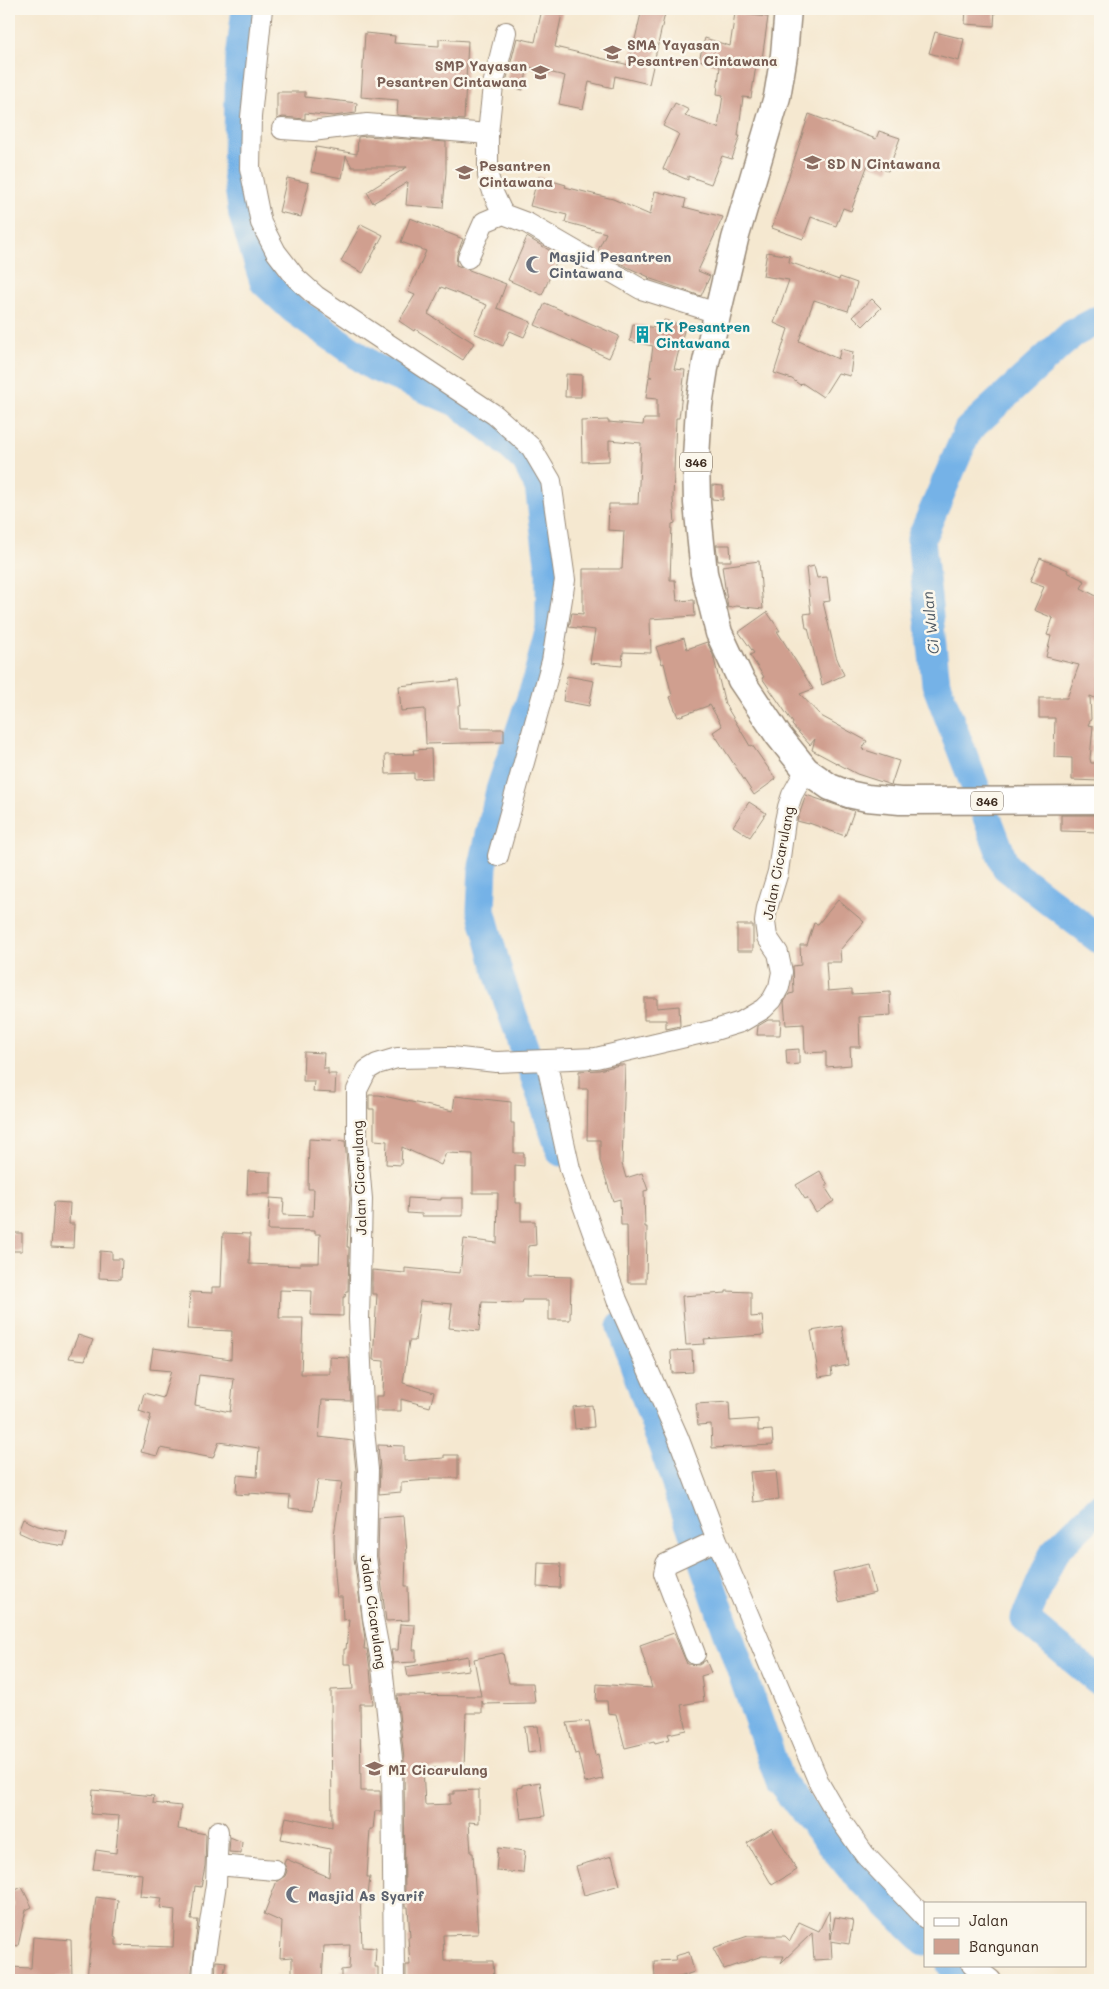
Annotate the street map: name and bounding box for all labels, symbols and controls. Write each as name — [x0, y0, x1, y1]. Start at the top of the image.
place label: SMA Yayasan Pesantren Cintawana — [627, 35, 778, 70]
school or university icon: SMA Yayasan Pesantren Cintawana — [603, 42, 623, 62]
place label: SMP Yayasan Pesantren Cintawana — [377, 56, 527, 91]
school or university icon: SMP Yayasan Pesantren Cintawana — [531, 63, 551, 83]
school or university icon: SD N Cintawana — [803, 153, 823, 173]
place label: SD N Cintawana — [827, 154, 941, 173]
place label: Pesantren Cintawana — [479, 156, 553, 191]
school or university icon: Pesantren Cintawana — [455, 163, 475, 183]
place label: Masjid Pesantren Cintawana — [549, 247, 671, 282]
mosque icon: Masjid Pesantren Cintawana — [525, 254, 545, 274]
place label: TK Pesantren Cintawana — [656, 317, 750, 352]
building icon: TK Pesantren Cintawana — [632, 324, 652, 344]
road number: 346 — [680, 452, 712, 472]
water label: Ci Wulan — [917, 591, 943, 655]
road number: 346 — [971, 791, 1003, 810]
street label: Jalan Cicarulang — [758, 805, 798, 921]
street label: Jalan Cicarulang — [348, 1120, 370, 1236]
street label: Jalan Cicarulang — [357, 1554, 391, 1670]
school or university icon: MI Cicarulang — [364, 1759, 384, 1779]
place label: MI Cicarulang — [388, 1760, 488, 1779]
mosque icon: Masjid As Syarif — [284, 1885, 304, 1905]
place label: Masjid As Syarif — [308, 1886, 425, 1905]
legend — [924, 1902, 1086, 1966]
text: Jalan — [969, 1910, 1008, 1930]
text: Bangunan — [969, 1936, 1039, 1956]

